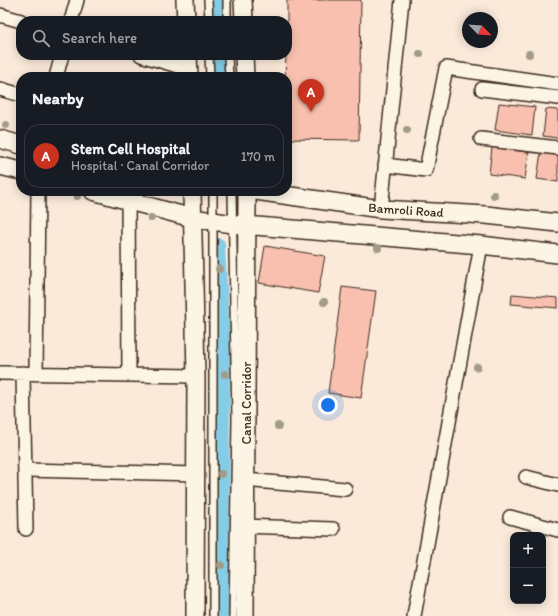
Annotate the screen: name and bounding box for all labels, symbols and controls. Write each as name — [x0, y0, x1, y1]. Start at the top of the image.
north arrow — [462, 12, 498, 48]
search box — [16, 16, 292, 60]
icon: search — [30, 27, 52, 49]
text: Search here — [62, 29, 137, 47]
pin: A — [298, 79, 324, 112]
text: Nearby — [32, 88, 84, 108]
text: Stem Cell Hospital — [71, 140, 190, 158]
text: A — [42, 149, 50, 164]
text: 170 m — [241, 149, 275, 164]
text: Hospital · Canal Corridor — [71, 158, 209, 173]
street label: Bamroli Road — [368, 200, 444, 220]
street label: Canal Corridor — [239, 361, 254, 444]
your location — [318, 395, 338, 415]
map controls — [510, 532, 546, 604]
button: + — [510, 532, 546, 568]
button: − — [510, 568, 546, 604]

